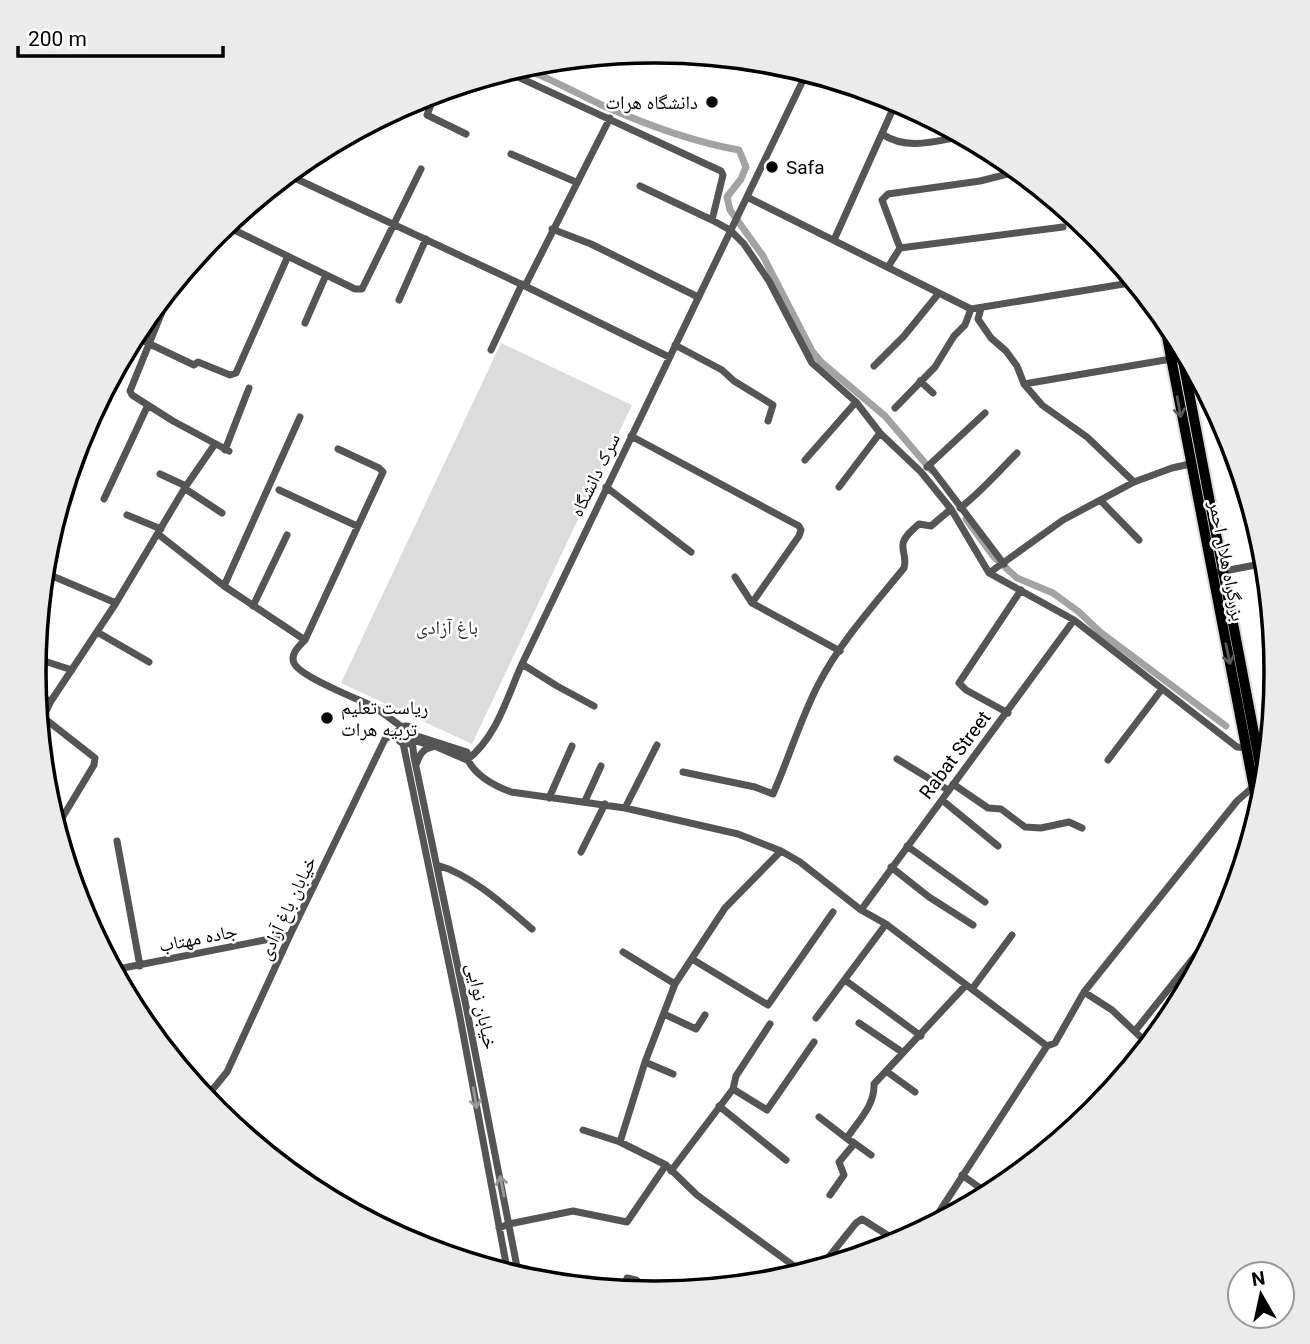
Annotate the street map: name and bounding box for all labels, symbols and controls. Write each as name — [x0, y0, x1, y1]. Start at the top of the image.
scale bar — [18, 14, 222, 58]
text: 200 m — [28, 27, 87, 51]
place label: دانشگاه هرات — [605, 91, 698, 114]
marker: دانشگاه هرات — [704, 94, 720, 110]
place label: Safa — [786, 156, 825, 179]
marker: Safa — [764, 159, 780, 175]
one-way arrow — [1173, 395, 1187, 418]
street label: سرک دانشگاه — [565, 429, 625, 521]
street label: بزرگراه هلال احمر — [1204, 498, 1250, 623]
park label: باغ آزادی — [416, 616, 478, 639]
one-way arrow — [1221, 642, 1235, 665]
place label: ریاست تعلیم تربیه هرات — [341, 696, 428, 741]
street label: Rabat Street — [914, 707, 996, 803]
marker: ریاست تعلیم تربیه هرات — [319, 710, 335, 726]
street label: خیابان باغ آزادی — [253, 852, 321, 964]
street label: جاده مهتاب — [157, 919, 239, 957]
street label: خیابان نوایی — [462, 961, 502, 1051]
one-way arrow — [469, 1086, 482, 1109]
one-way arrow — [494, 1175, 508, 1198]
north arrow — [1226, 1260, 1296, 1330]
text: N — [1250, 1266, 1267, 1291]

